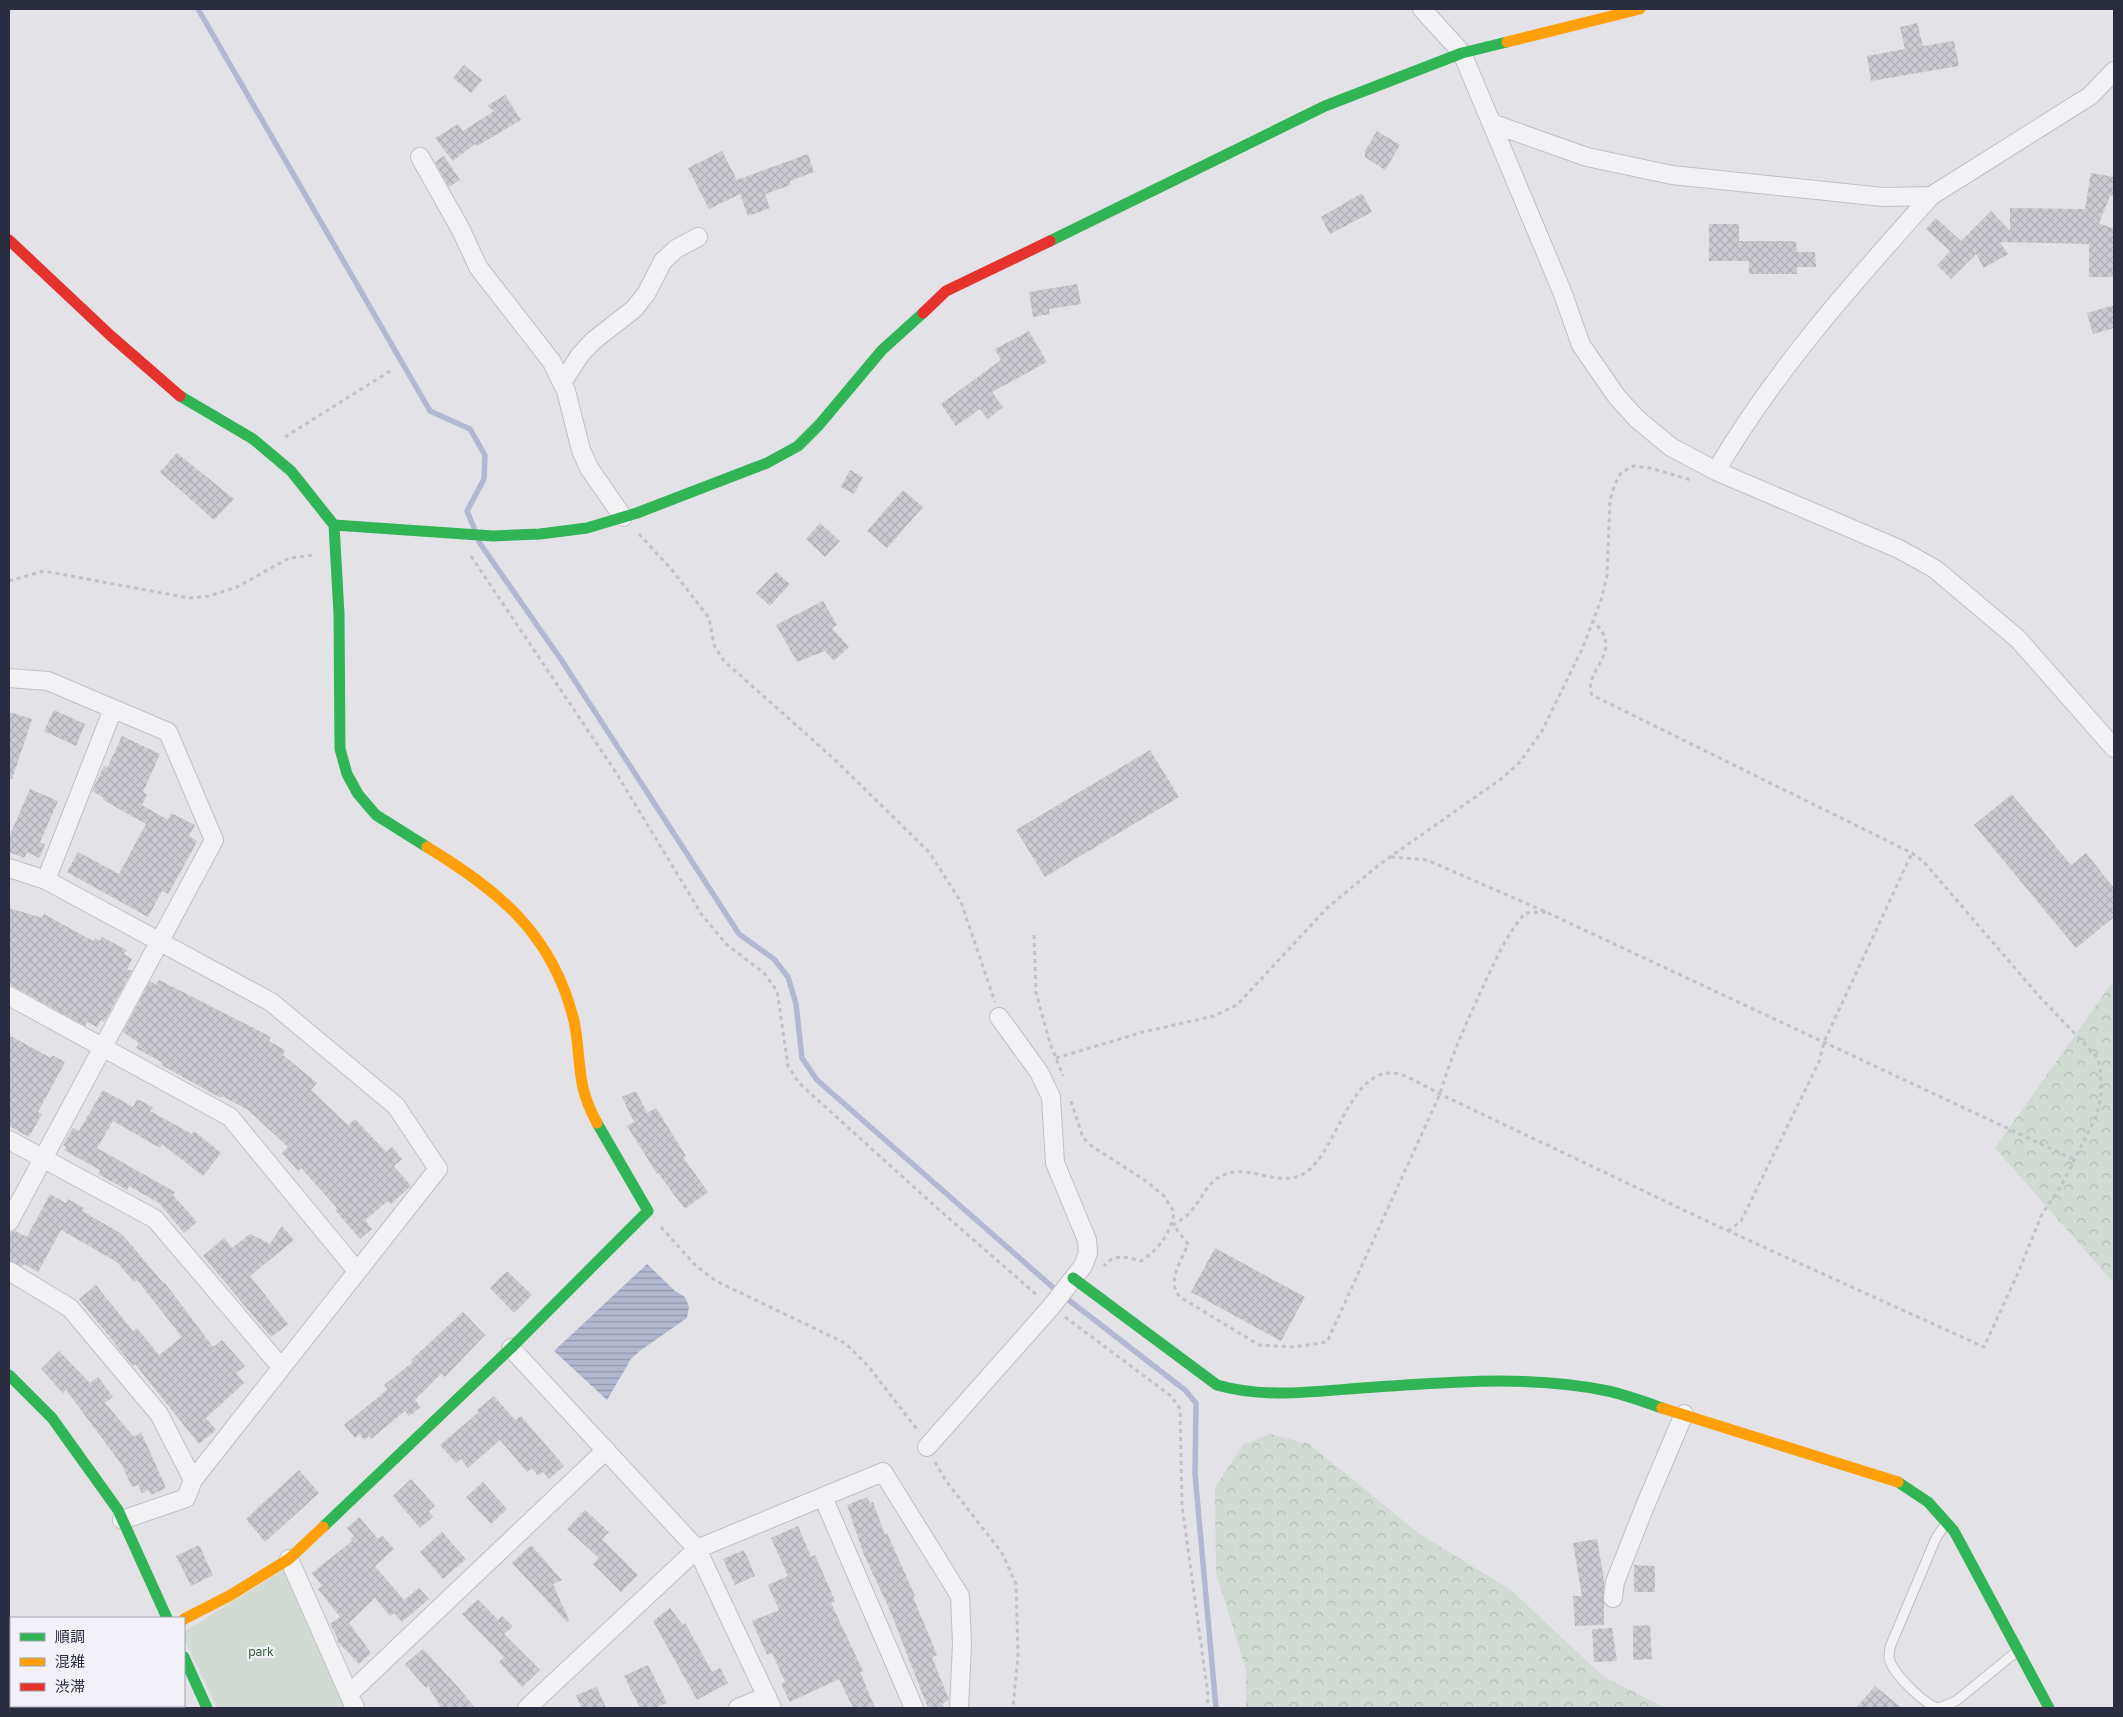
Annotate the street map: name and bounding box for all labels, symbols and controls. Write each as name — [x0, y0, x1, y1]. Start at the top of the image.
legend — [10, 1617, 185, 1707]
text: 順調 — [55, 1627, 85, 1645]
park label: park — [248, 1644, 274, 1659]
text: 混雑 — [55, 1652, 85, 1670]
text: 渋滞 — [55, 1677, 85, 1695]

